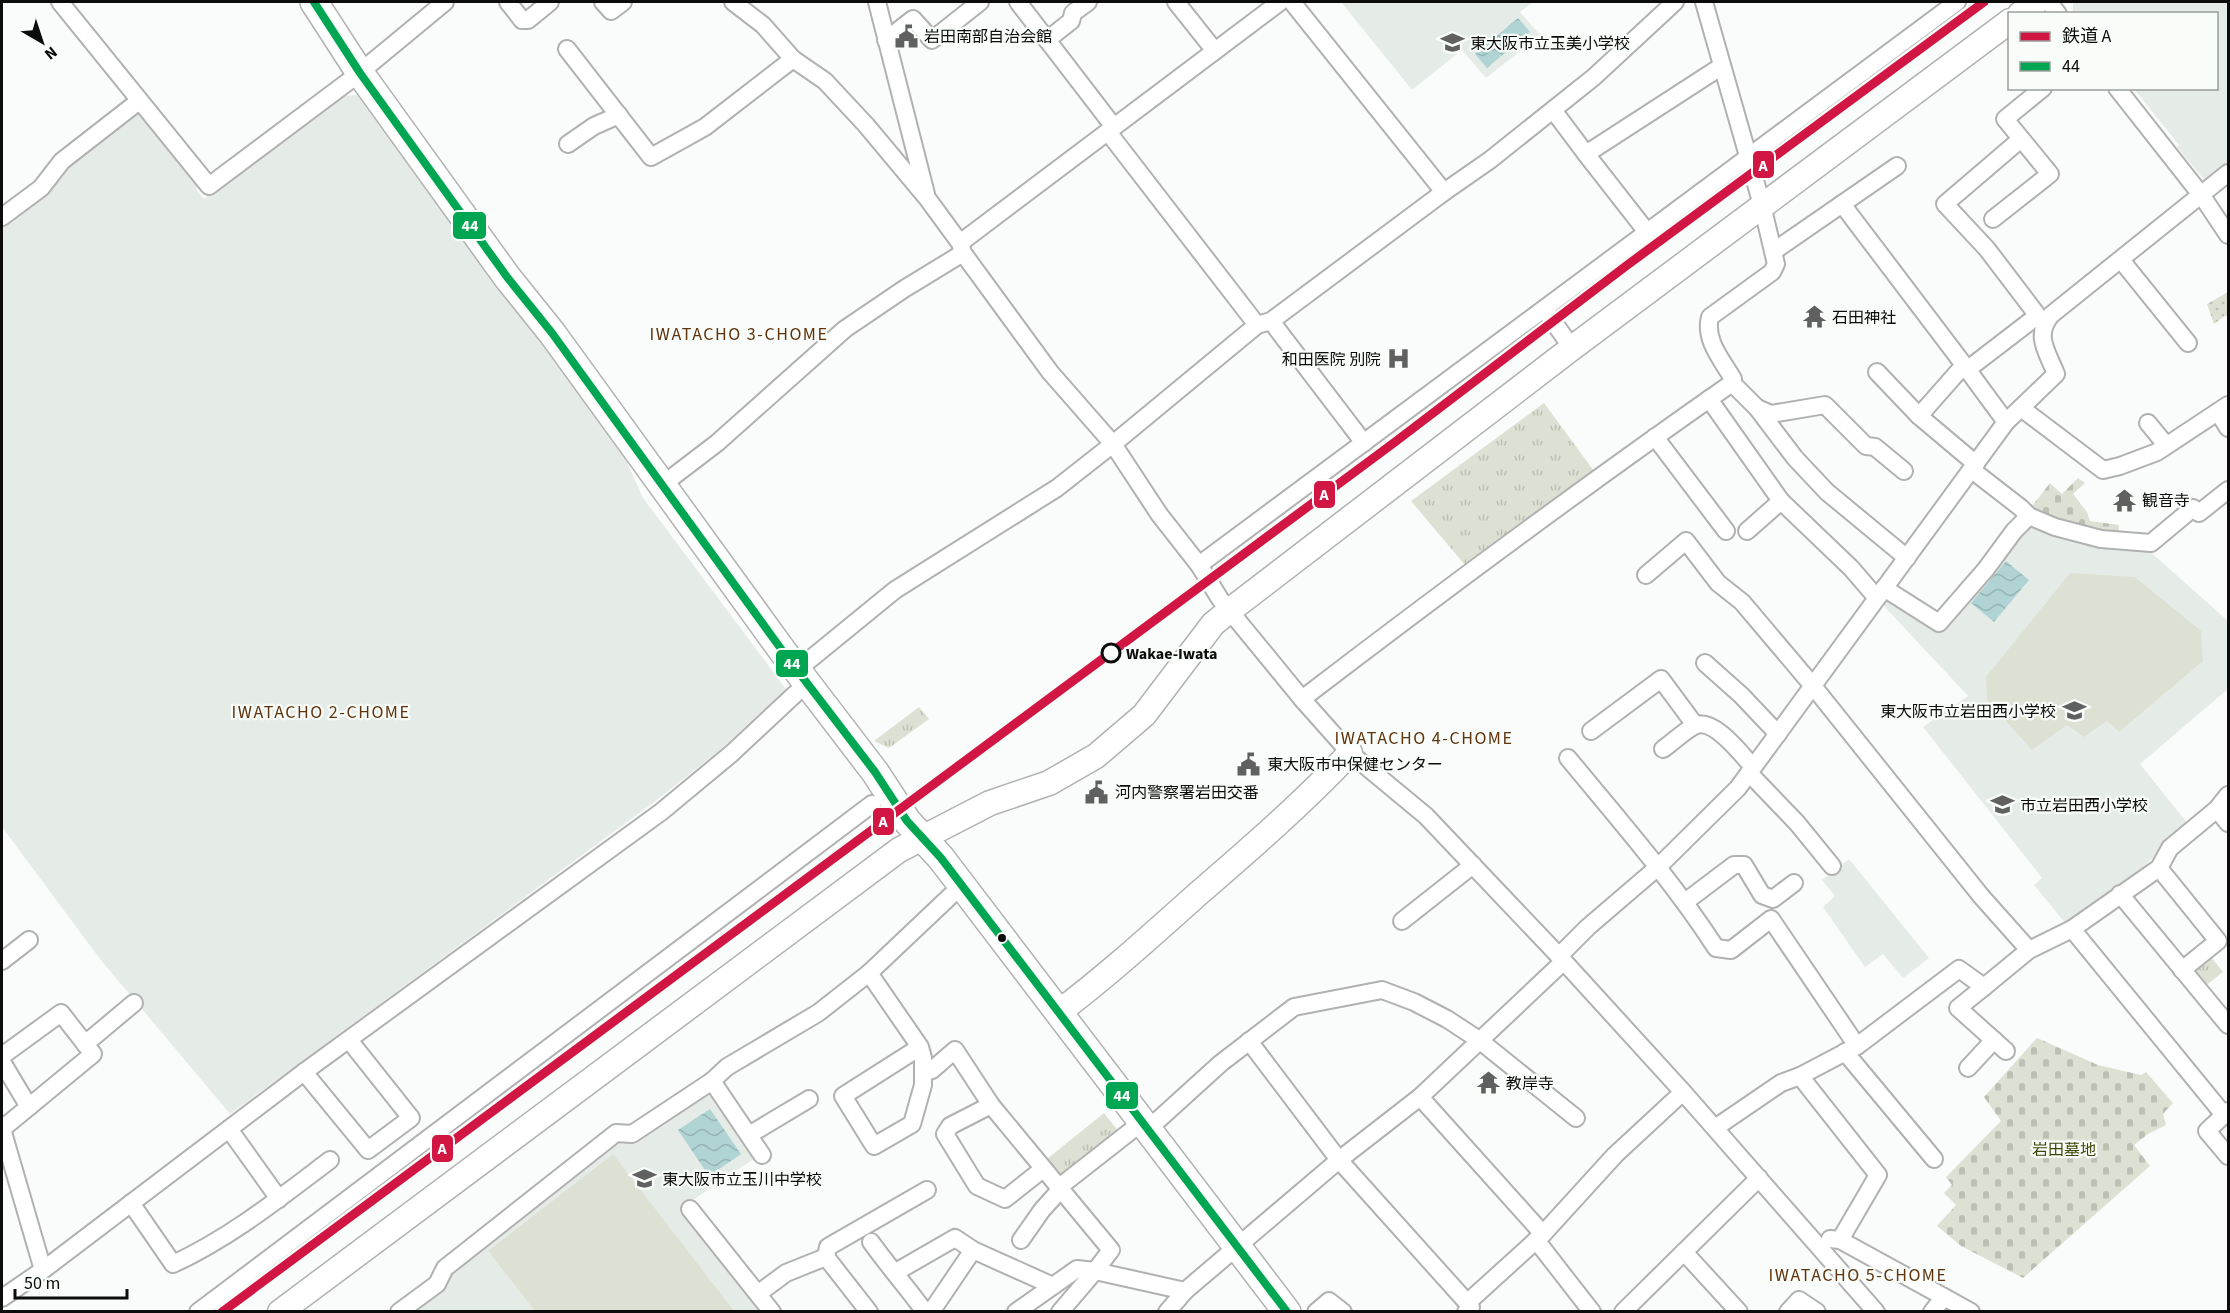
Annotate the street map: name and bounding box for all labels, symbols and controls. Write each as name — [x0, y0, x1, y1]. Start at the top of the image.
north arrow — [12, 12, 72, 72]
legend — [2008, 12, 2218, 90]
public building icon: 岩田南部自治会館 — [893, 23, 919, 49]
text: 鉄道 A — [2062, 24, 2112, 49]
place label: 岩田南部自治会館 — [924, 26, 1052, 48]
school or university icon: 東大阪市立玉美小学校 — [1439, 30, 1465, 56]
place label: 東大阪市立玉美小学校 — [1470, 33, 1630, 55]
text: N — [40, 41, 62, 65]
text: 44 — [2062, 54, 2080, 79]
line badge: A — [1752, 150, 1775, 179]
text: A — [1757, 155, 1768, 177]
line badge: 44 — [452, 211, 487, 240]
text: 44 — [462, 215, 479, 237]
temple icon: 石田神社 — [1801, 304, 1827, 330]
place label: 石田神社 — [1832, 307, 1896, 329]
district label: IWATACHO 3-CHOME — [650, 322, 828, 347]
hospital icon: 和田医院 別院 — [1386, 346, 1412, 372]
place label: 和田医院 別院 — [1282, 349, 1381, 371]
line badge: A — [1313, 480, 1336, 509]
text: A — [1318, 484, 1329, 506]
temple icon: 観音寺 — [2111, 487, 2137, 513]
place label: 観音寺 — [2142, 490, 2190, 512]
marker: Wakae-Iwata — [1101, 643, 1121, 663]
place label: Wakae-Iwata — [1126, 643, 1218, 665]
line badge: 44 — [775, 649, 809, 678]
text: 44 — [784, 653, 801, 675]
school or university icon: 東大阪市立岩田西小学校 — [2061, 698, 2087, 724]
district label: IWATACHO 2-CHOME — [232, 700, 410, 725]
place label: 東大阪市立岩田西小学校 — [1880, 701, 2056, 723]
district label: IWATACHO 4-CHOME — [1335, 726, 1513, 751]
public building icon: 東大阪市中保健センター — [1236, 751, 1262, 777]
place label: 東大阪市中保健センター — [1267, 754, 1443, 776]
public building icon: 河内警察署岩田交番 — [1084, 779, 1110, 805]
place label: 河内警察署岩田交番 — [1115, 782, 1259, 804]
school or university icon: 市立岩田西小学校 — [1989, 792, 2015, 818]
place label: 市立岩田西小学校 — [2020, 795, 2148, 817]
line badge: A — [872, 807, 895, 836]
text: A — [877, 811, 888, 833]
unlabelled marker — [996, 932, 1008, 944]
temple icon: 教岸寺 — [1475, 1070, 1501, 1096]
place label: 教岸寺 — [1506, 1073, 1554, 1095]
line badge: 44 — [1105, 1081, 1139, 1110]
text: 44 — [1114, 1085, 1131, 1107]
line badge: A — [431, 1134, 454, 1163]
text: A — [436, 1138, 447, 1160]
park label: 岩田墓地 — [2032, 1139, 2096, 1161]
school or university icon: 東大阪市立玉川中学校 — [631, 1166, 657, 1192]
place label: 東大阪市立玉川中学校 — [662, 1169, 822, 1191]
scale bar — [15, 1262, 128, 1300]
district label: IWATACHO 5-CHOME — [1769, 1263, 1947, 1288]
text: 50 m — [24, 1271, 60, 1296]

